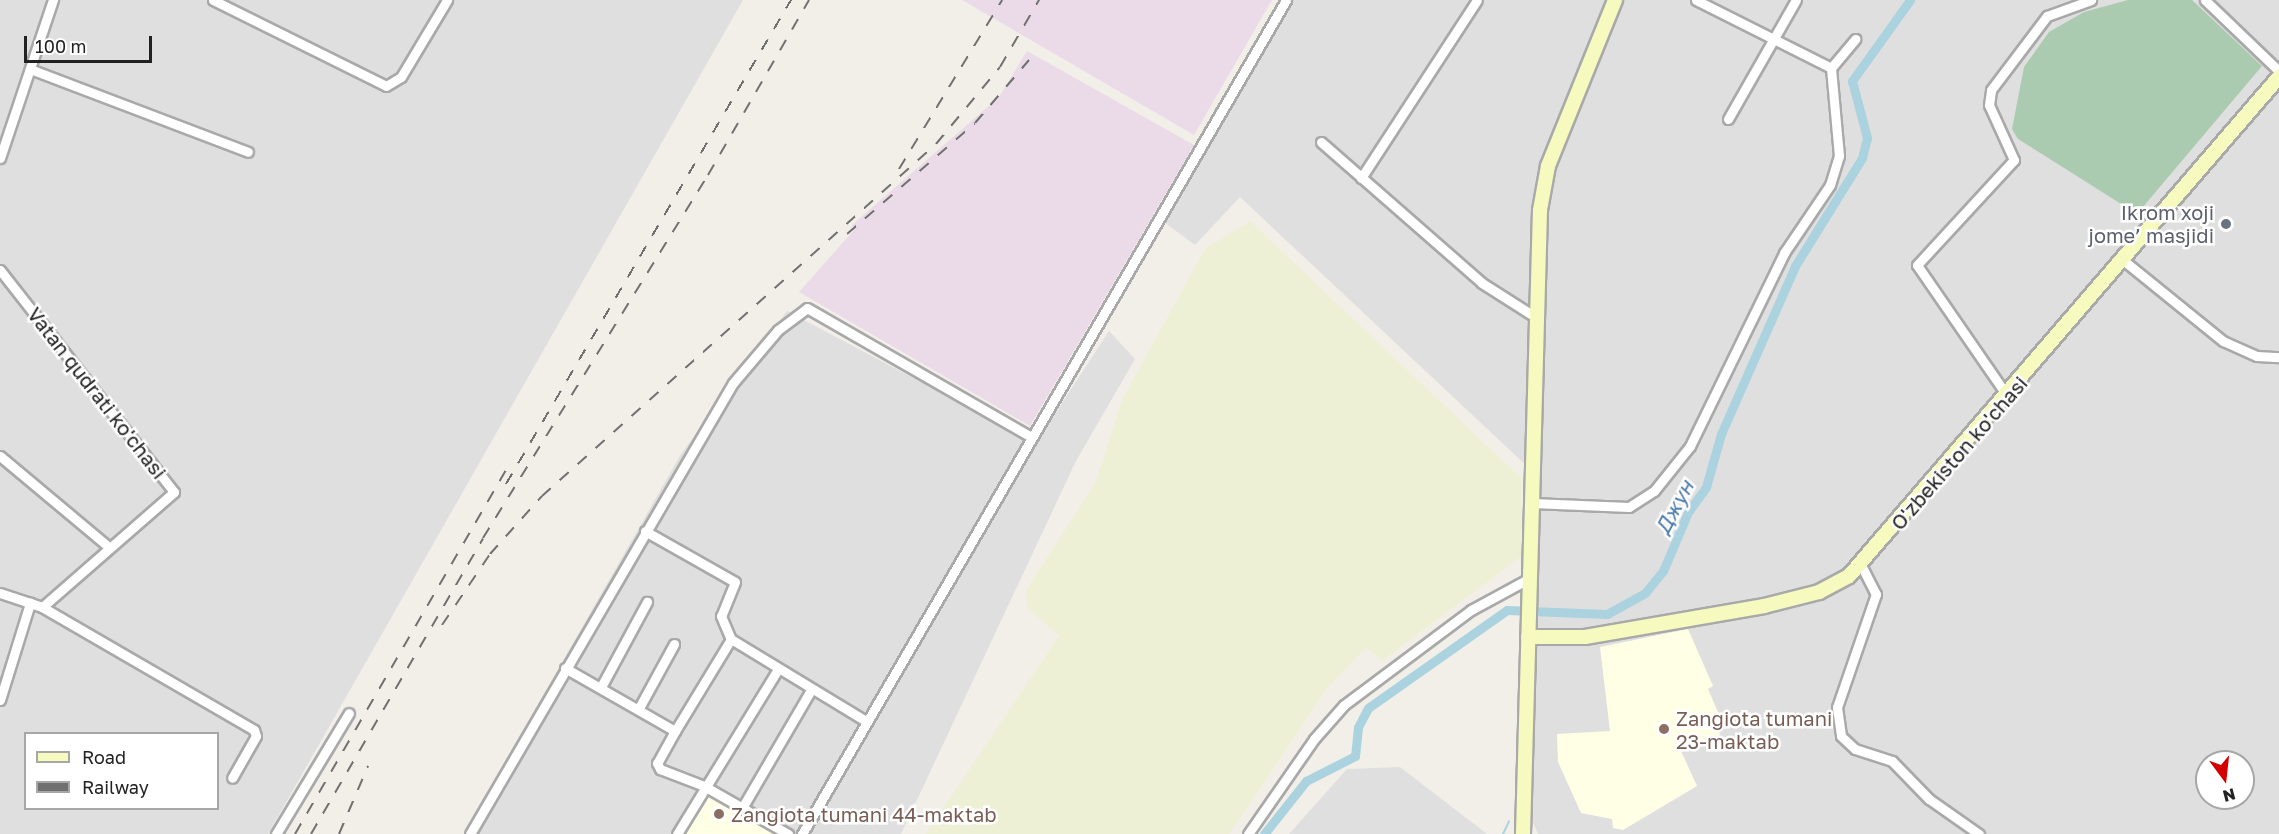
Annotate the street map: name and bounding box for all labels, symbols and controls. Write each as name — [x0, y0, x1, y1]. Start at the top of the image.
scale bar — [27, 24, 154, 62]
text: 100 m — [35, 35, 86, 57]
place label: Ikrom xoji jome’ masjidi — [2089, 201, 2214, 248]
marker: Ikrom xoji jome’ masjidi — [2219, 217, 2233, 231]
street label: Vatan qudrati ko'chasi — [23, 302, 171, 484]
street label: O'zbekiston ko'chasi — [1886, 371, 2032, 535]
water label: Джун — [1649, 476, 1699, 538]
place label: Zangiota tumani 23-maktab — [1676, 706, 1832, 753]
marker: Zangiota tumani 23-maktab — [1657, 722, 1671, 736]
legend — [24, 732, 219, 810]
text: Road — [82, 746, 126, 768]
north arrow — [2195, 750, 2255, 810]
text: Railway — [82, 776, 149, 798]
text: N — [2221, 784, 2238, 807]
place label: Zangiota tumani 44-maktab — [731, 802, 997, 826]
marker: Zangiota tumani 44-maktab — [712, 807, 726, 821]

